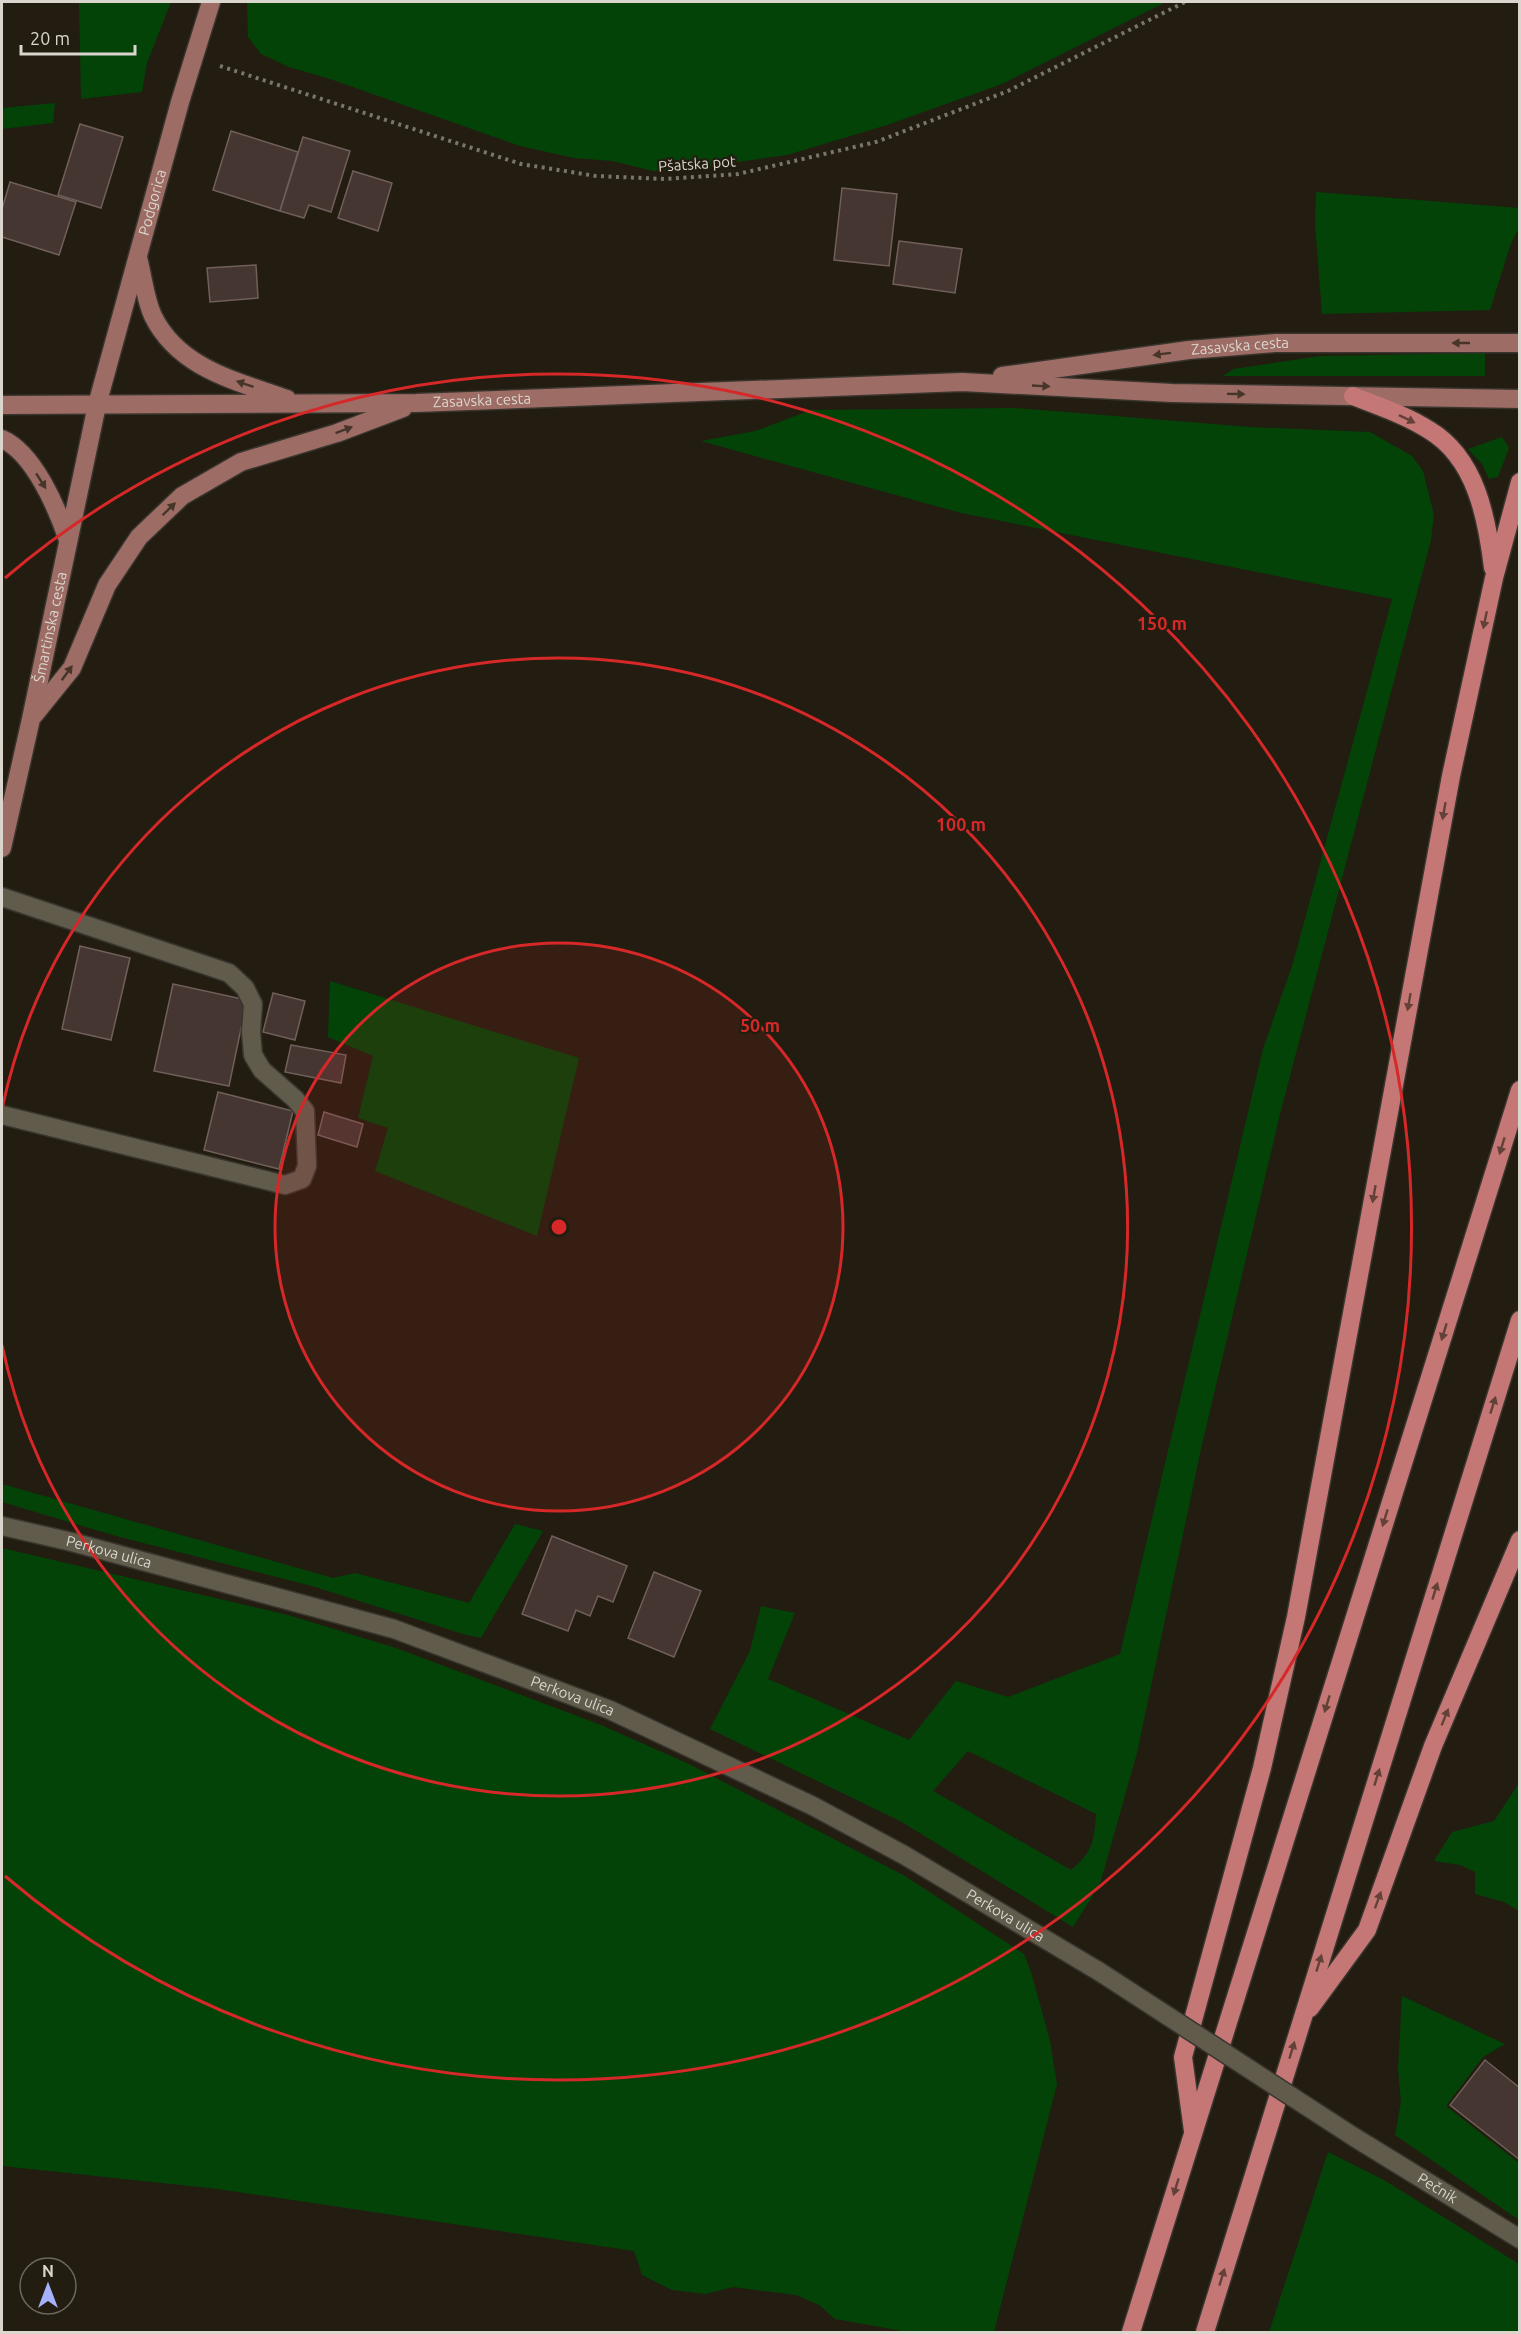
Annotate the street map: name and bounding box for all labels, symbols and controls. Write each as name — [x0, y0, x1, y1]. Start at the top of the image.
scale bar — [21, 18, 135, 56]
text: 20 m — [30, 28, 70, 48]
street label: Pšatska pot — [658, 152, 736, 175]
street label: Podgorica — [135, 167, 169, 237]
street label: Zasavska cesta — [1190, 334, 1289, 358]
one-way arrow — [1451, 338, 1470, 348]
one-way arrow — [1152, 349, 1171, 358]
one-way arrow — [236, 379, 254, 389]
one-way arrow — [1031, 382, 1050, 391]
street label: Zasavska cesta — [432, 390, 531, 410]
one-way arrow — [1226, 390, 1245, 399]
one-way arrow — [1398, 413, 1416, 423]
one-way arrow — [336, 425, 354, 435]
one-way arrow — [35, 473, 46, 489]
one-way arrow — [161, 502, 176, 516]
street label: Šmartinska cesta — [30, 570, 70, 684]
one-way arrow — [1480, 611, 1490, 629]
text: 150 m — [1137, 613, 1187, 633]
one-way arrow — [61, 665, 73, 681]
one-way arrow — [1440, 801, 1449, 820]
text: 100 m — [936, 814, 986, 834]
one-way arrow — [1404, 993, 1413, 1012]
text: 50 m — [740, 1015, 780, 1035]
one-way arrow — [1497, 1137, 1506, 1155]
one-way arrow — [1369, 1185, 1378, 1204]
centre of rings — [549, 1217, 569, 1237]
one-way arrow — [1438, 1323, 1448, 1341]
one-way arrow — [1489, 1396, 1498, 1414]
one-way arrow — [1380, 1509, 1389, 1527]
street label: Perkova ulica — [65, 1532, 154, 1571]
one-way arrow — [1431, 1582, 1440, 1600]
street label: Perkova ulica — [529, 1672, 617, 1719]
one-way arrow — [1322, 1695, 1331, 1713]
one-way arrow — [1441, 1708, 1450, 1726]
one-way arrow — [1373, 1768, 1382, 1786]
street label: Perkova ulica — [963, 1885, 1048, 1945]
one-way arrow — [1373, 1891, 1383, 1909]
one-way arrow — [1315, 1954, 1324, 1972]
one-way arrow — [1288, 2041, 1297, 2059]
street label: Pečnik — [1415, 2169, 1461, 2207]
one-way arrow — [1170, 2178, 1180, 2196]
north arrow — [18, 2256, 78, 2316]
text: N — [42, 2262, 54, 2280]
one-way arrow — [1218, 2268, 1228, 2286]

